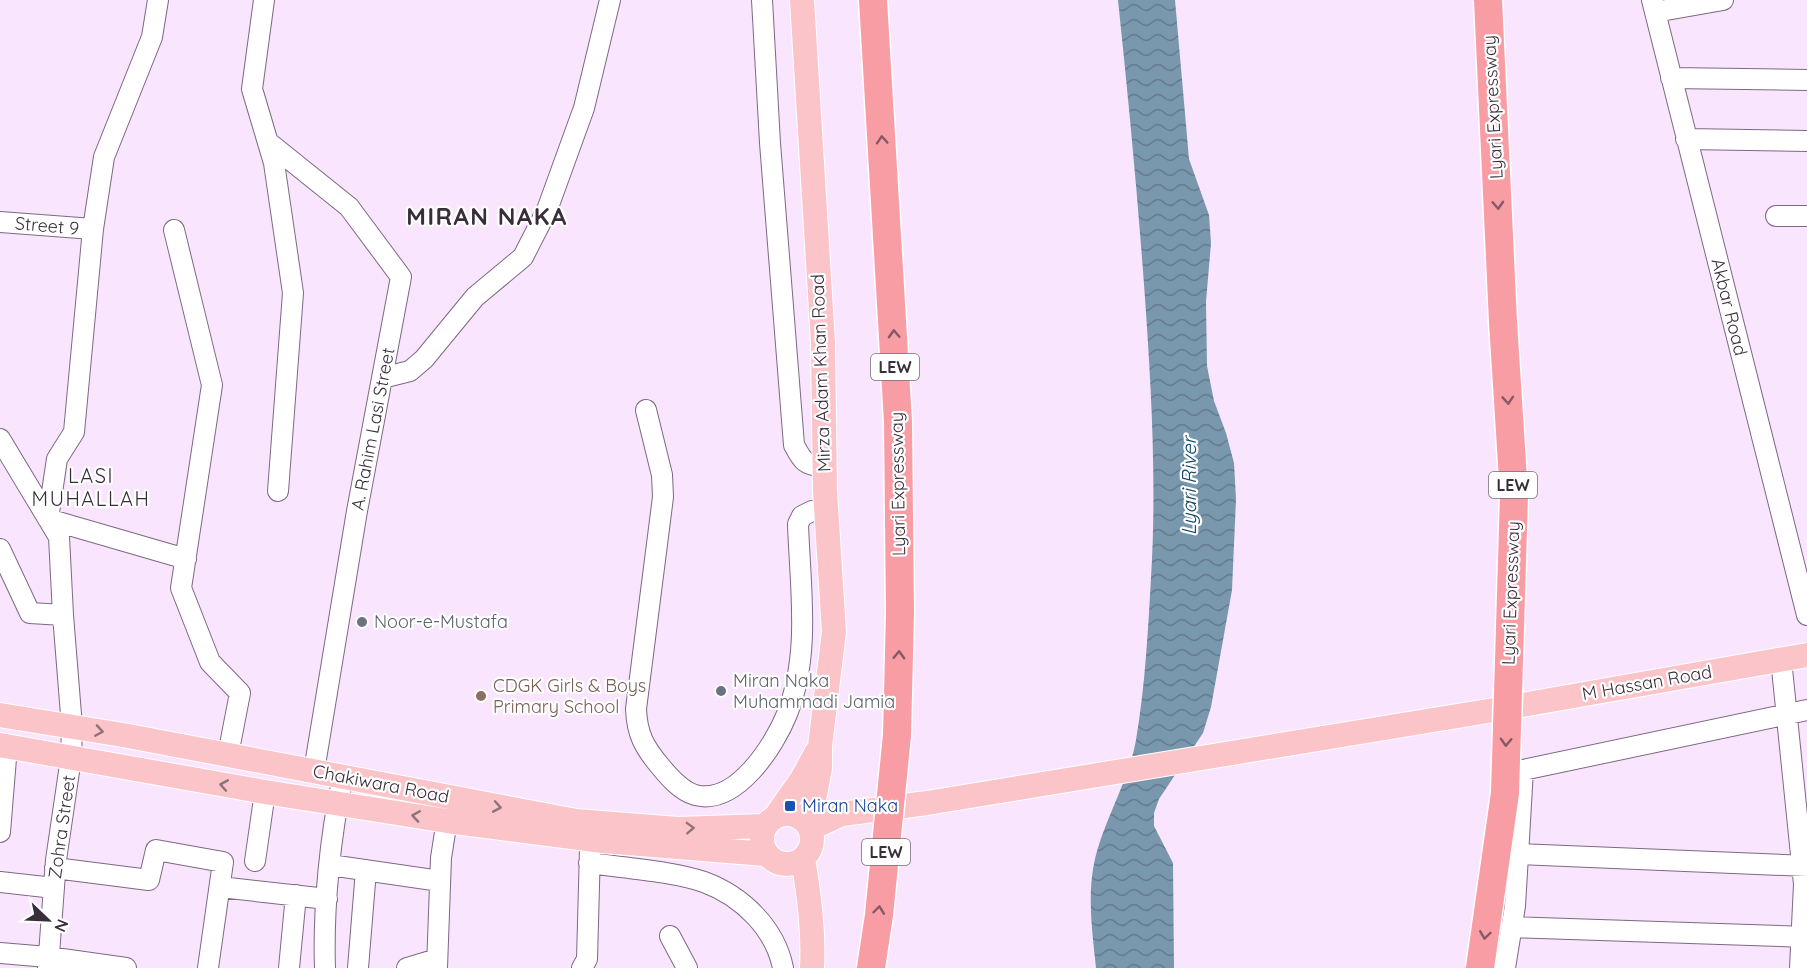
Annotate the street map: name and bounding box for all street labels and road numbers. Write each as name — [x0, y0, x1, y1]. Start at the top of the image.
street label: Lyari Expressway — [1477, 34, 1508, 180]
street label: Street 9 — [14, 211, 80, 240]
street label: Akbar Road — [1706, 256, 1753, 358]
street label: Mirza Adam Khan Road — [806, 274, 835, 472]
street label: A. Rahim Lasi Street — [345, 346, 400, 512]
road number: LEW — [871, 354, 919, 380]
street label: Lyari Expressway — [885, 412, 910, 556]
road number: LEW — [1489, 472, 1537, 498]
street label: Lyari Expressway — [1496, 521, 1525, 665]
street label: M Hassan Road — [1580, 660, 1714, 705]
street label: Chakiwara Road — [311, 759, 451, 808]
street label: Zohra Street — [43, 774, 80, 880]
road number: LEW — [862, 839, 910, 865]

